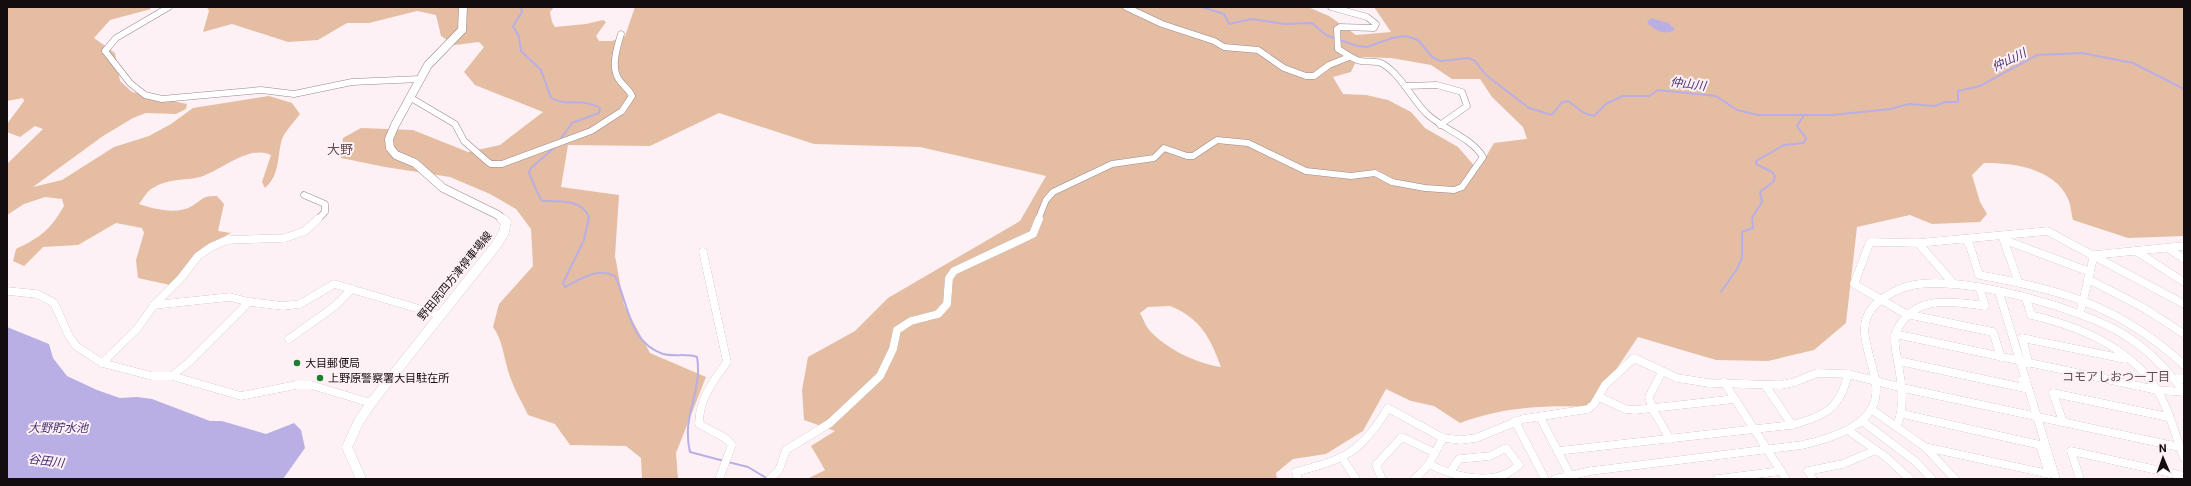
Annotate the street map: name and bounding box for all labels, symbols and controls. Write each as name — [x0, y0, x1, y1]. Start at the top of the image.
water label: 仲山川 — [1990, 45, 2030, 74]
water label: 仲山川 — [1669, 75, 1709, 93]
district label: 大野 — [327, 142, 353, 157]
street label: 野田尻四方津停車場線 — [415, 229, 495, 323]
place label: 大目郵便局 — [305, 357, 360, 370]
marker: 大目郵便局 — [292, 358, 302, 368]
district label: コモアしおつ一丁目 — [2062, 370, 2170, 384]
place label: 上野原警察署大目駐在所 — [328, 372, 450, 385]
marker: 上野原警察署大目駐在所 — [315, 373, 325, 383]
water label: 大野貯水池 — [28, 421, 89, 435]
north arrow — [2143, 438, 2183, 478]
text: N — [2159, 442, 2167, 455]
water label: 谷田川 — [27, 452, 67, 470]

